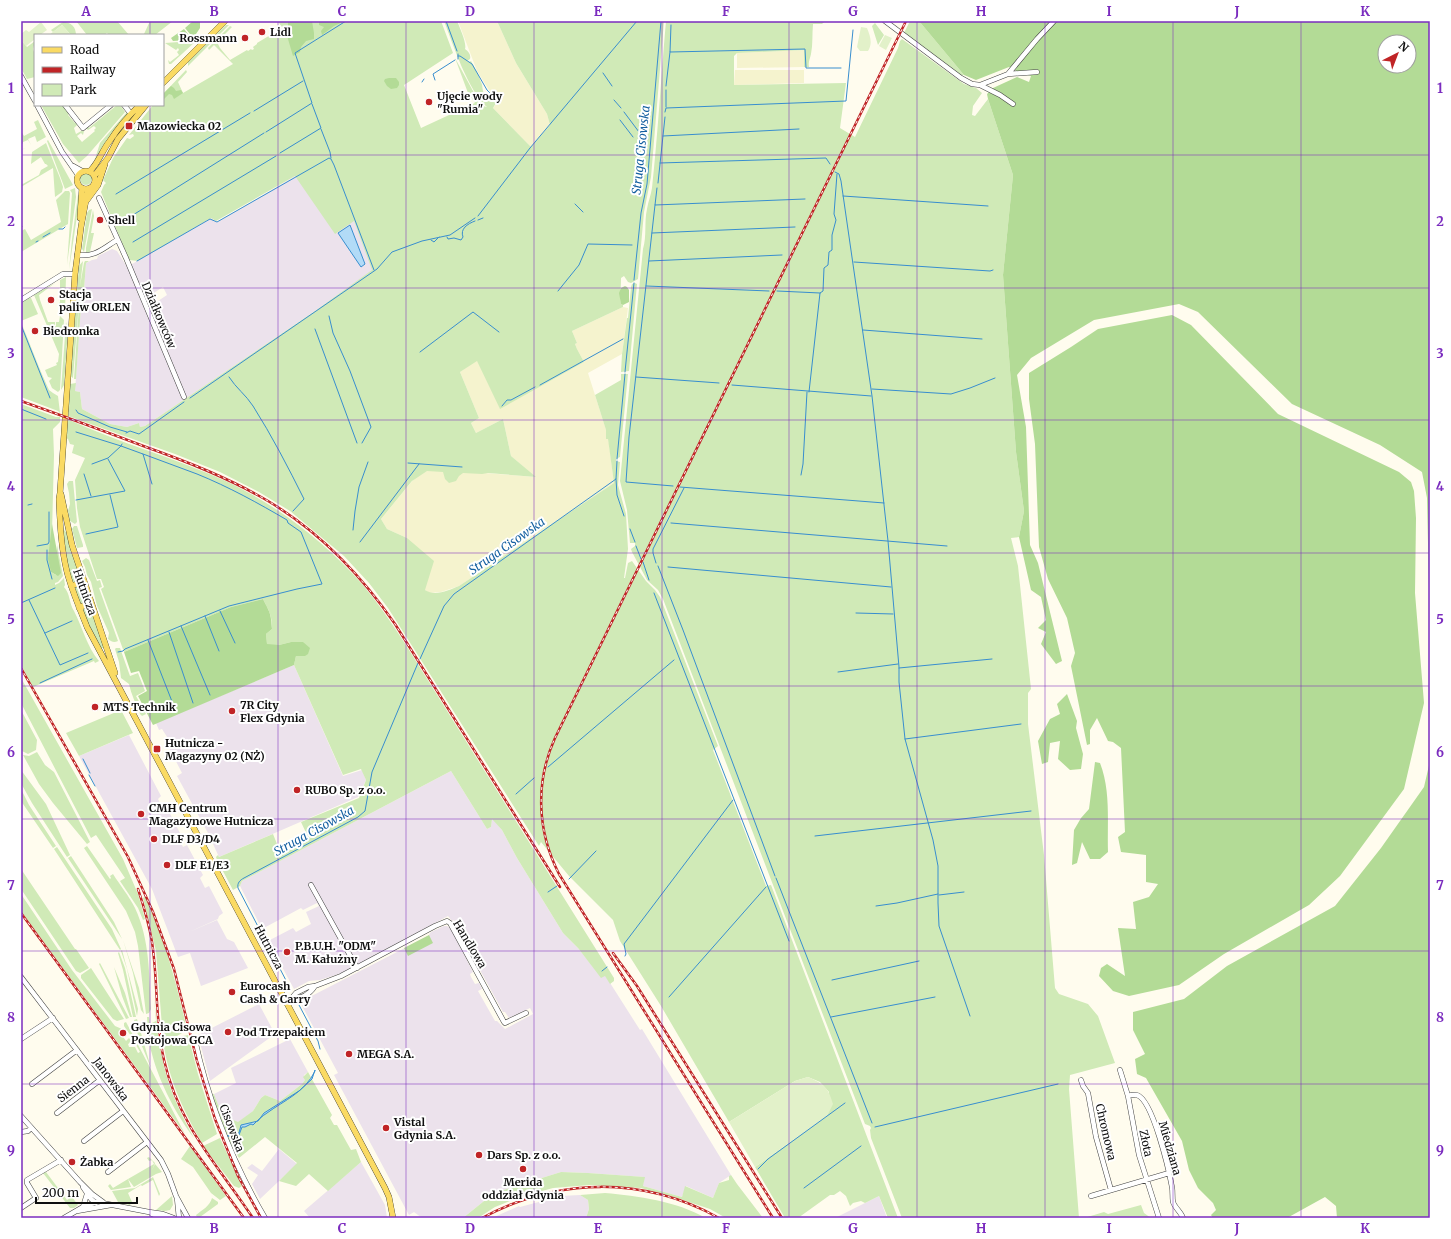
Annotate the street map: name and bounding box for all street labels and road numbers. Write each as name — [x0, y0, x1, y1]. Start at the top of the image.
street label: Działkowców — [139, 280, 180, 351]
street label: Hutnicza — [70, 567, 100, 617]
street label: Handlowa — [450, 917, 490, 971]
street label: Hutnicza — [251, 922, 287, 972]
street label: Janowska — [90, 1054, 132, 1104]
street label: Sienna — [54, 1072, 92, 1105]
street label: Cisowska — [217, 1102, 248, 1154]
street label: Chromowa — [1093, 1102, 1119, 1162]
street label: Miedziana — [1156, 1119, 1184, 1177]
street label: Złota — [1136, 1128, 1156, 1158]

